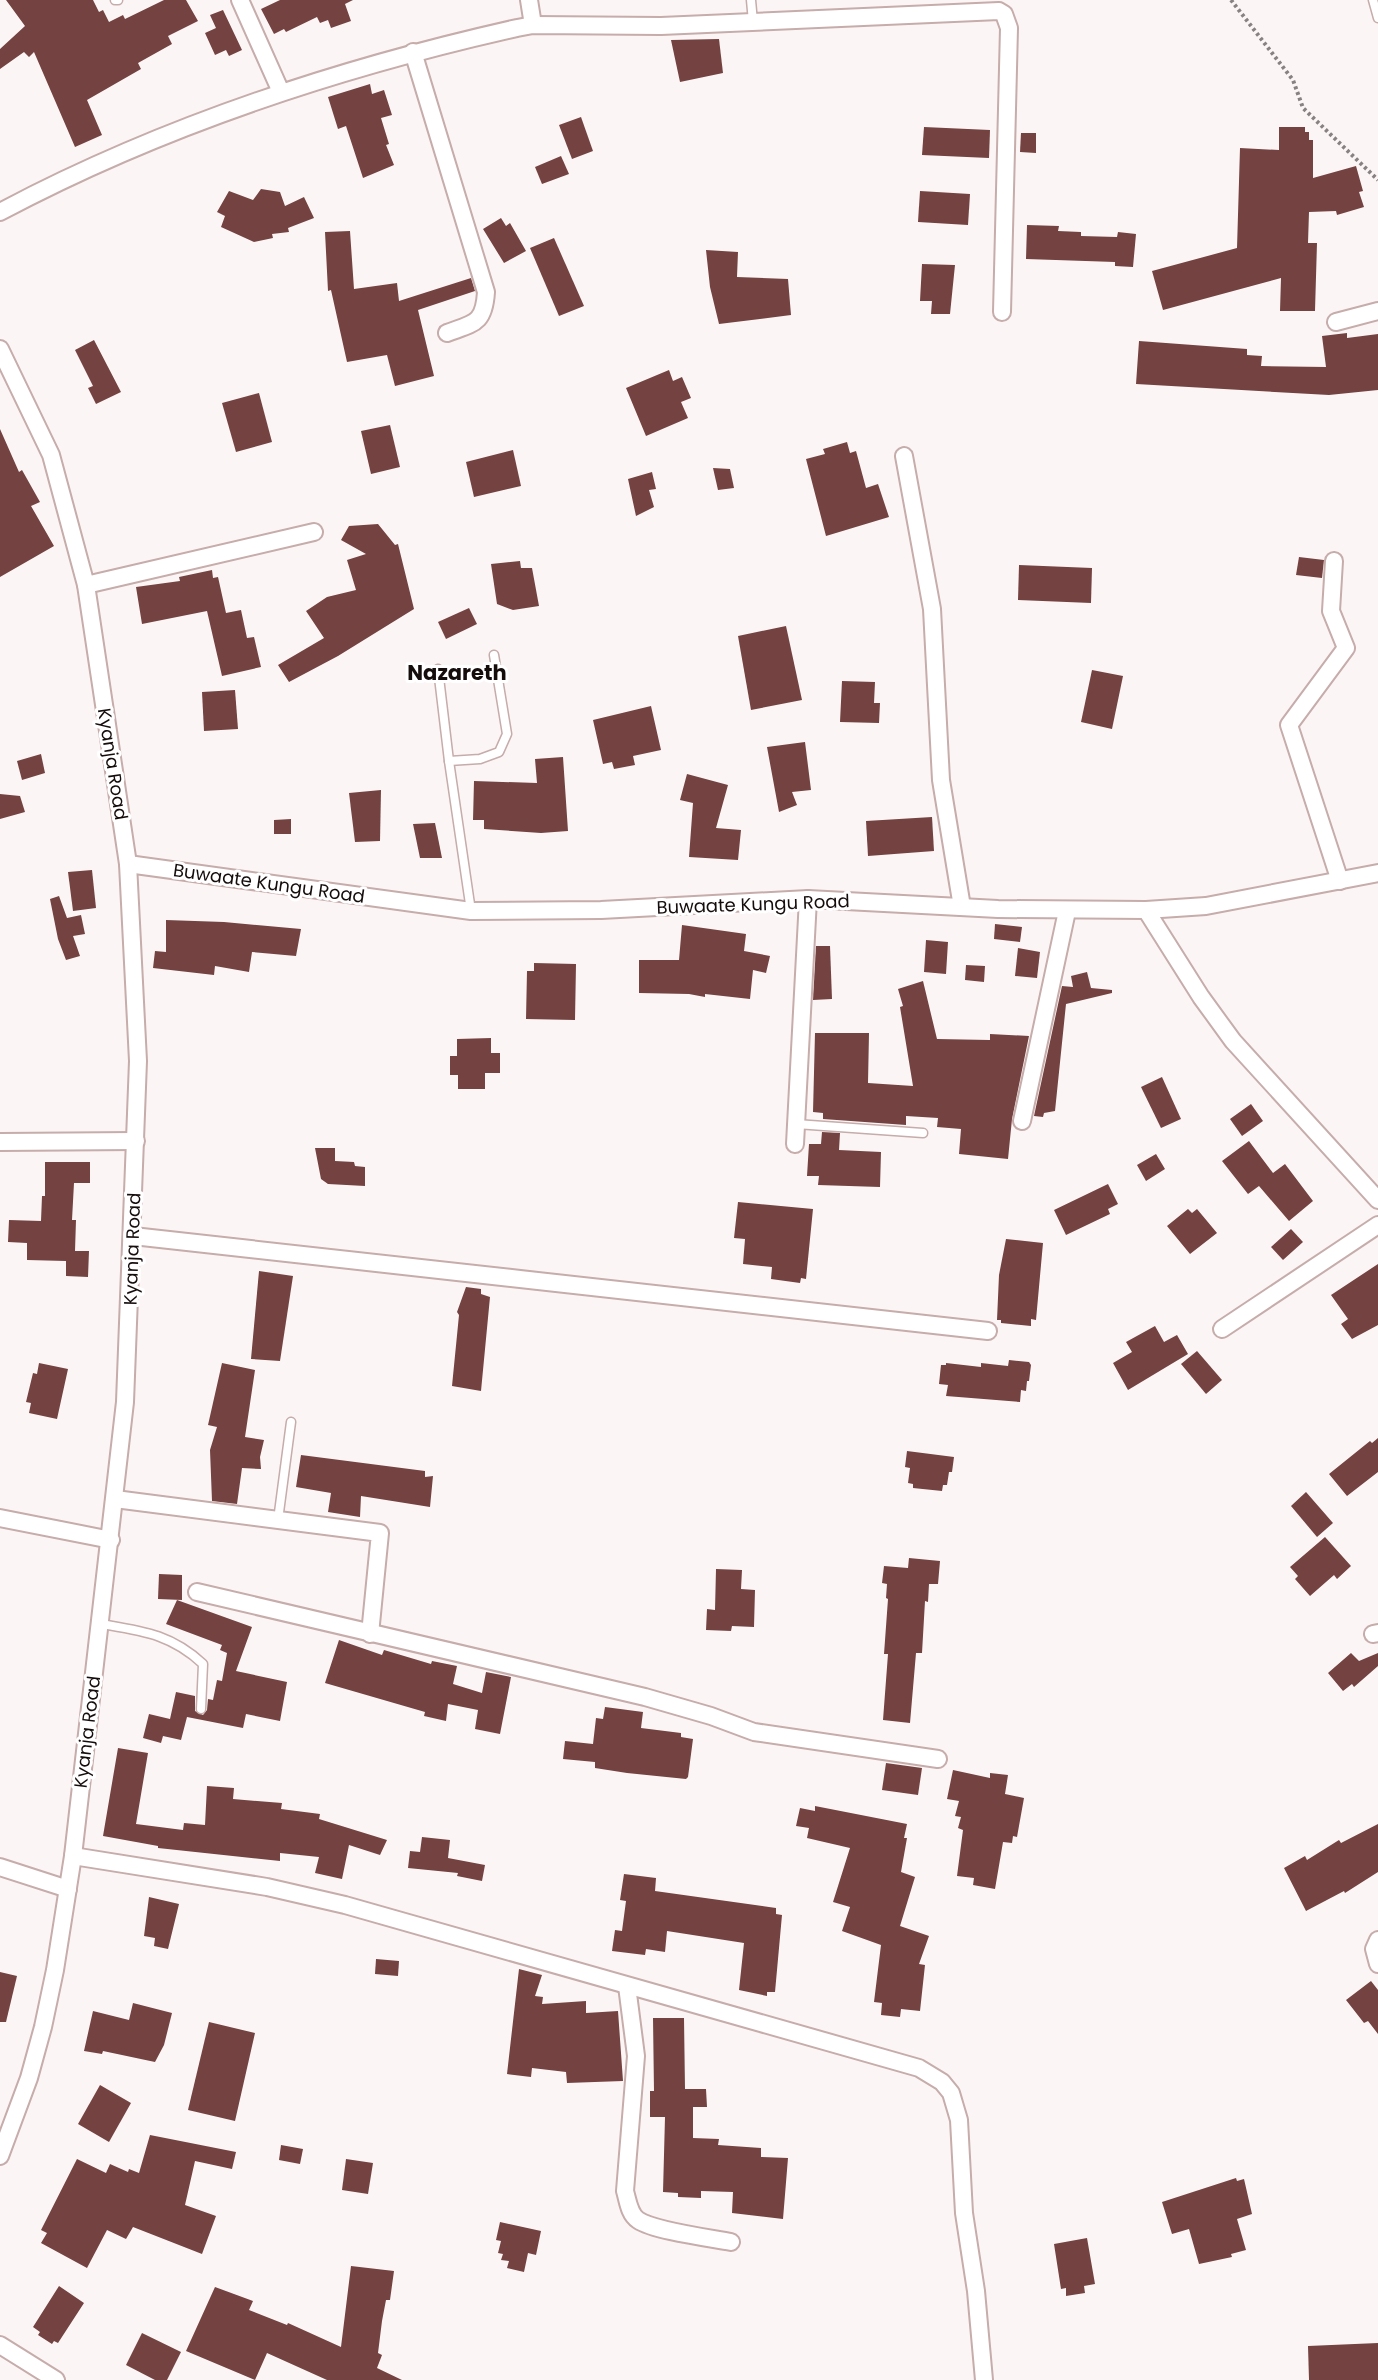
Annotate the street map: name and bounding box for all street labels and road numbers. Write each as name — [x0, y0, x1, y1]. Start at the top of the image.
street label: Kyanja Road — [92, 706, 134, 822]
street label: Buwaate Kungu Road — [172, 857, 366, 909]
street label: Buwaate Kungu Road — [656, 888, 850, 920]
street label: Kyanja Road — [118, 1192, 146, 1306]
street label: Kyanja Road — [68, 1674, 106, 1790]

